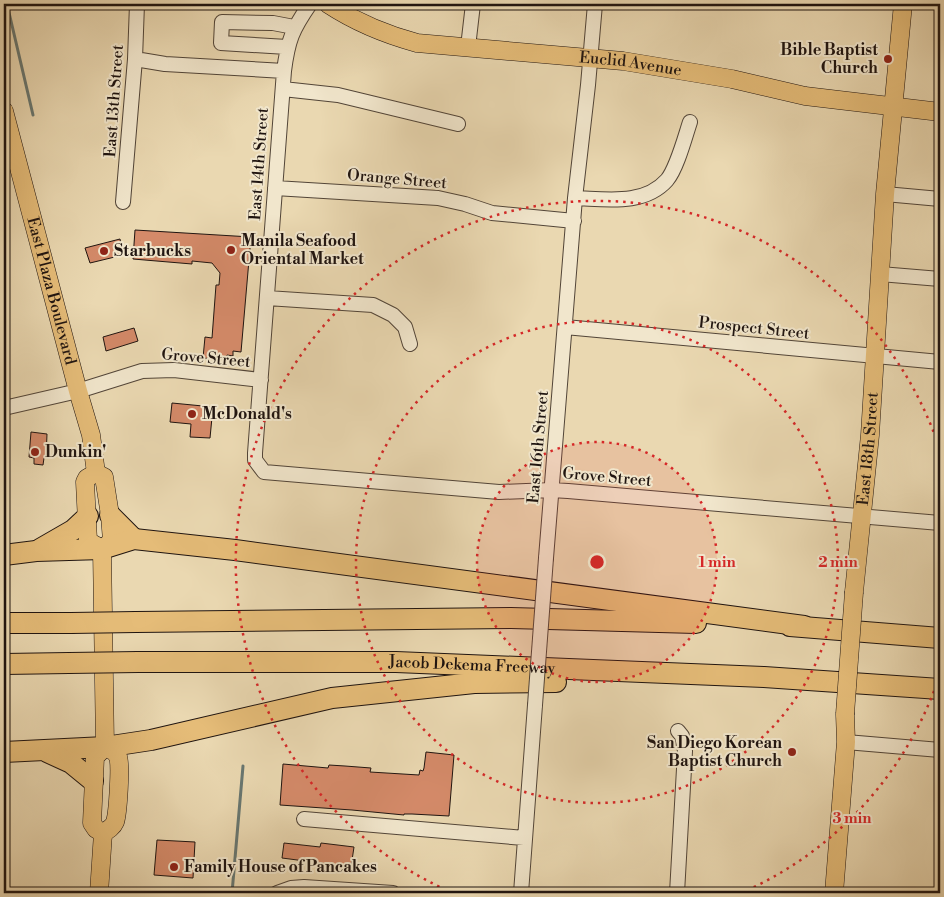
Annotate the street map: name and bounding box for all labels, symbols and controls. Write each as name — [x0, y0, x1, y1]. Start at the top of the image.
place label: Bible Baptist Church — [780, 40, 878, 78]
street label: East 13th Street — [100, 44, 128, 158]
street label: Euclid Avenue — [578, 47, 683, 81]
marker: Bible Baptist Church — [882, 53, 894, 65]
street label: East 14th Street — [245, 107, 273, 221]
street label: Orange Street — [346, 165, 448, 193]
street label: East Plaza Boulevard — [22, 215, 81, 367]
place label: Manila Seafood Oriental Market — [241, 231, 364, 269]
place label: Starbucks — [114, 241, 191, 261]
marker: Manila Seafood Oriental Market — [225, 244, 237, 256]
marker: Starbucks — [98, 245, 110, 257]
street label: Prospect Street — [698, 312, 811, 344]
street label: Grove Street — [160, 344, 252, 372]
street label: East 16th Street — [523, 389, 553, 504]
street label: East 18th Street — [853, 391, 883, 506]
place label: McDonald's — [202, 404, 292, 424]
marker: McDonald's — [186, 408, 198, 420]
place label: Dunkin' — [45, 442, 106, 462]
marker: Dunkin' — [29, 446, 41, 458]
street label: Grove Street — [561, 463, 653, 491]
centre of rings — [588, 553, 606, 571]
text: 1 min — [698, 553, 736, 572]
text: 2 min — [818, 553, 858, 572]
street label: Jacob Dekema Freeway — [388, 652, 556, 678]
place label: San Diego Korean Baptist Church — [647, 733, 782, 771]
marker: San Diego Korean Baptist Church — [786, 746, 798, 758]
text: 3 min — [832, 809, 872, 828]
place label: Family House of Pancakes — [184, 857, 377, 877]
marker: Family House of Pancakes — [168, 861, 180, 873]

